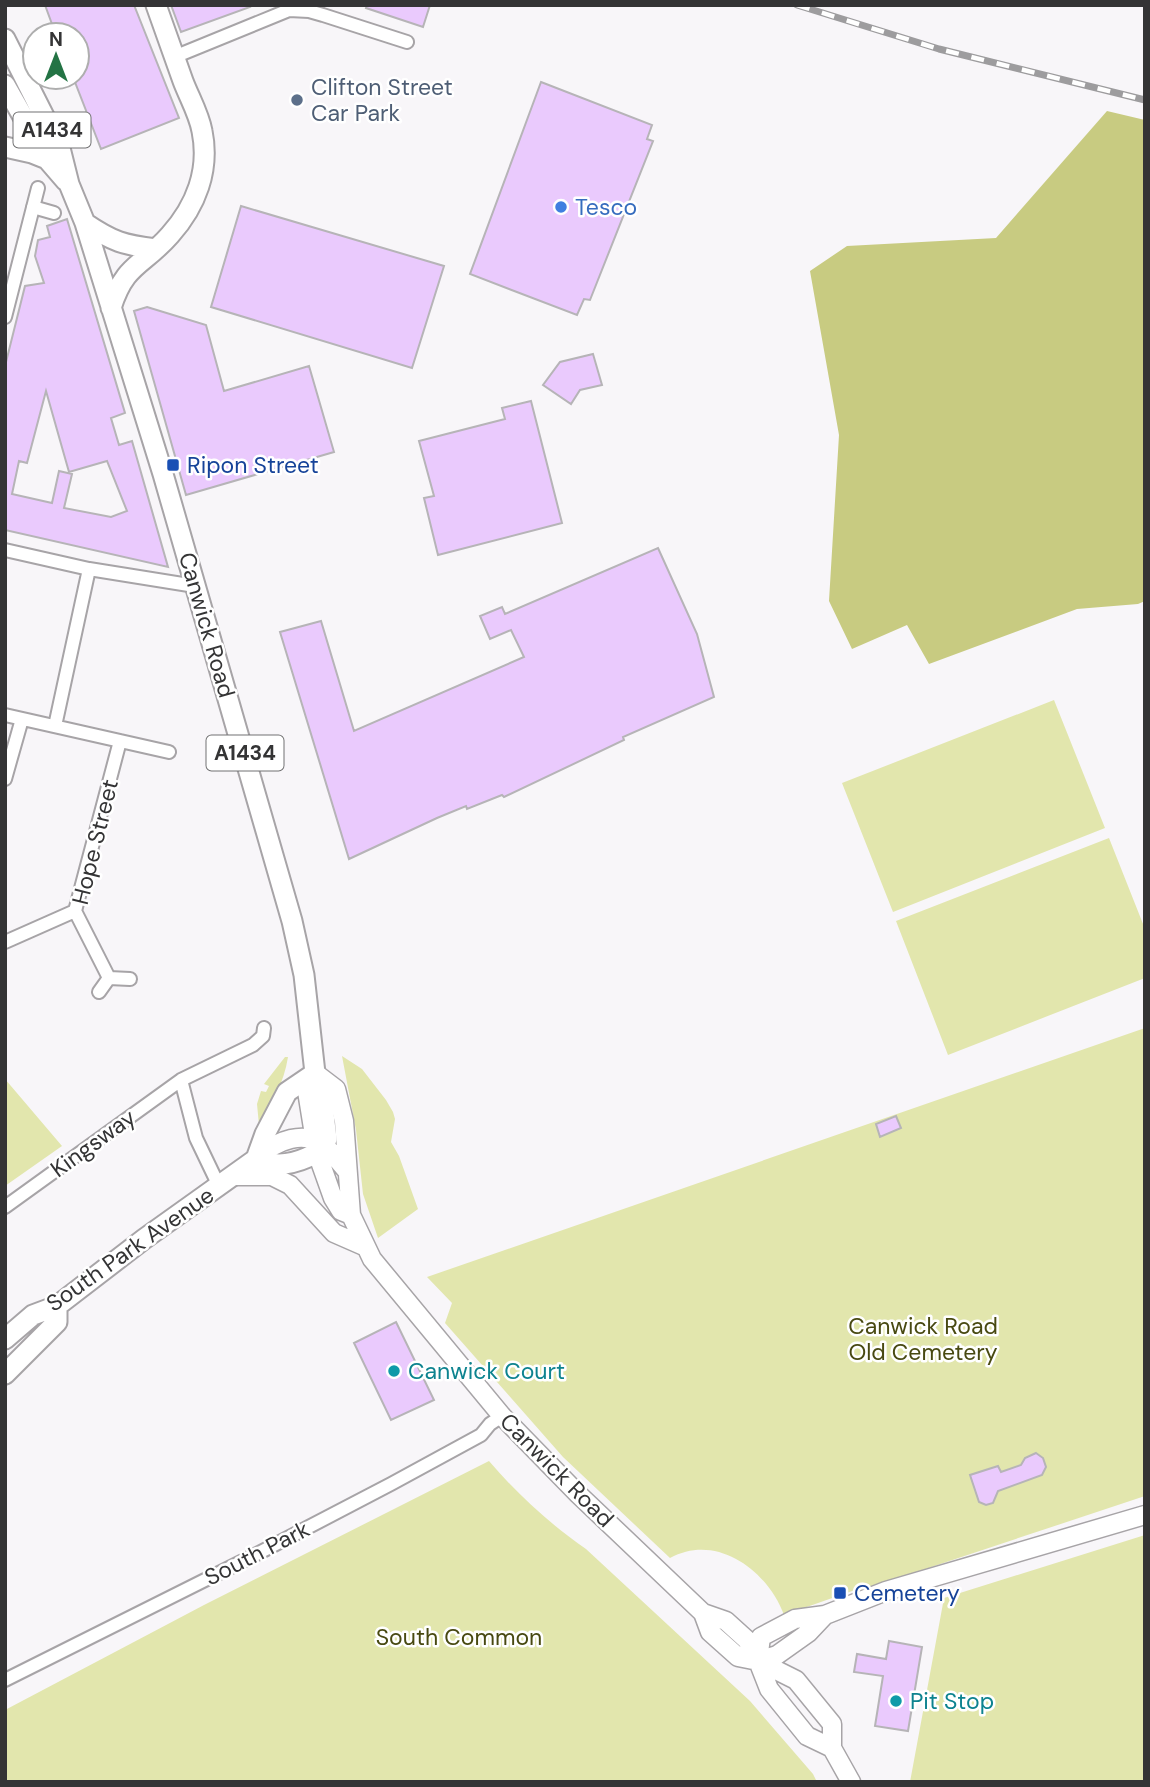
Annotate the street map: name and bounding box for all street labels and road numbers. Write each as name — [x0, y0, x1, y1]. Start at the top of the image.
road number: A1434 — [14, 113, 90, 148]
street label: Canwick Road — [172, 549, 242, 701]
road number: A1434 — [206, 736, 284, 770]
street label: Hope Street — [65, 776, 125, 908]
street label: Kingsway — [44, 1102, 142, 1184]
street label: South Park Avenue — [40, 1180, 220, 1318]
street label: Canwick Road — [493, 1406, 621, 1534]
street label: South Park — [199, 1514, 315, 1592]

